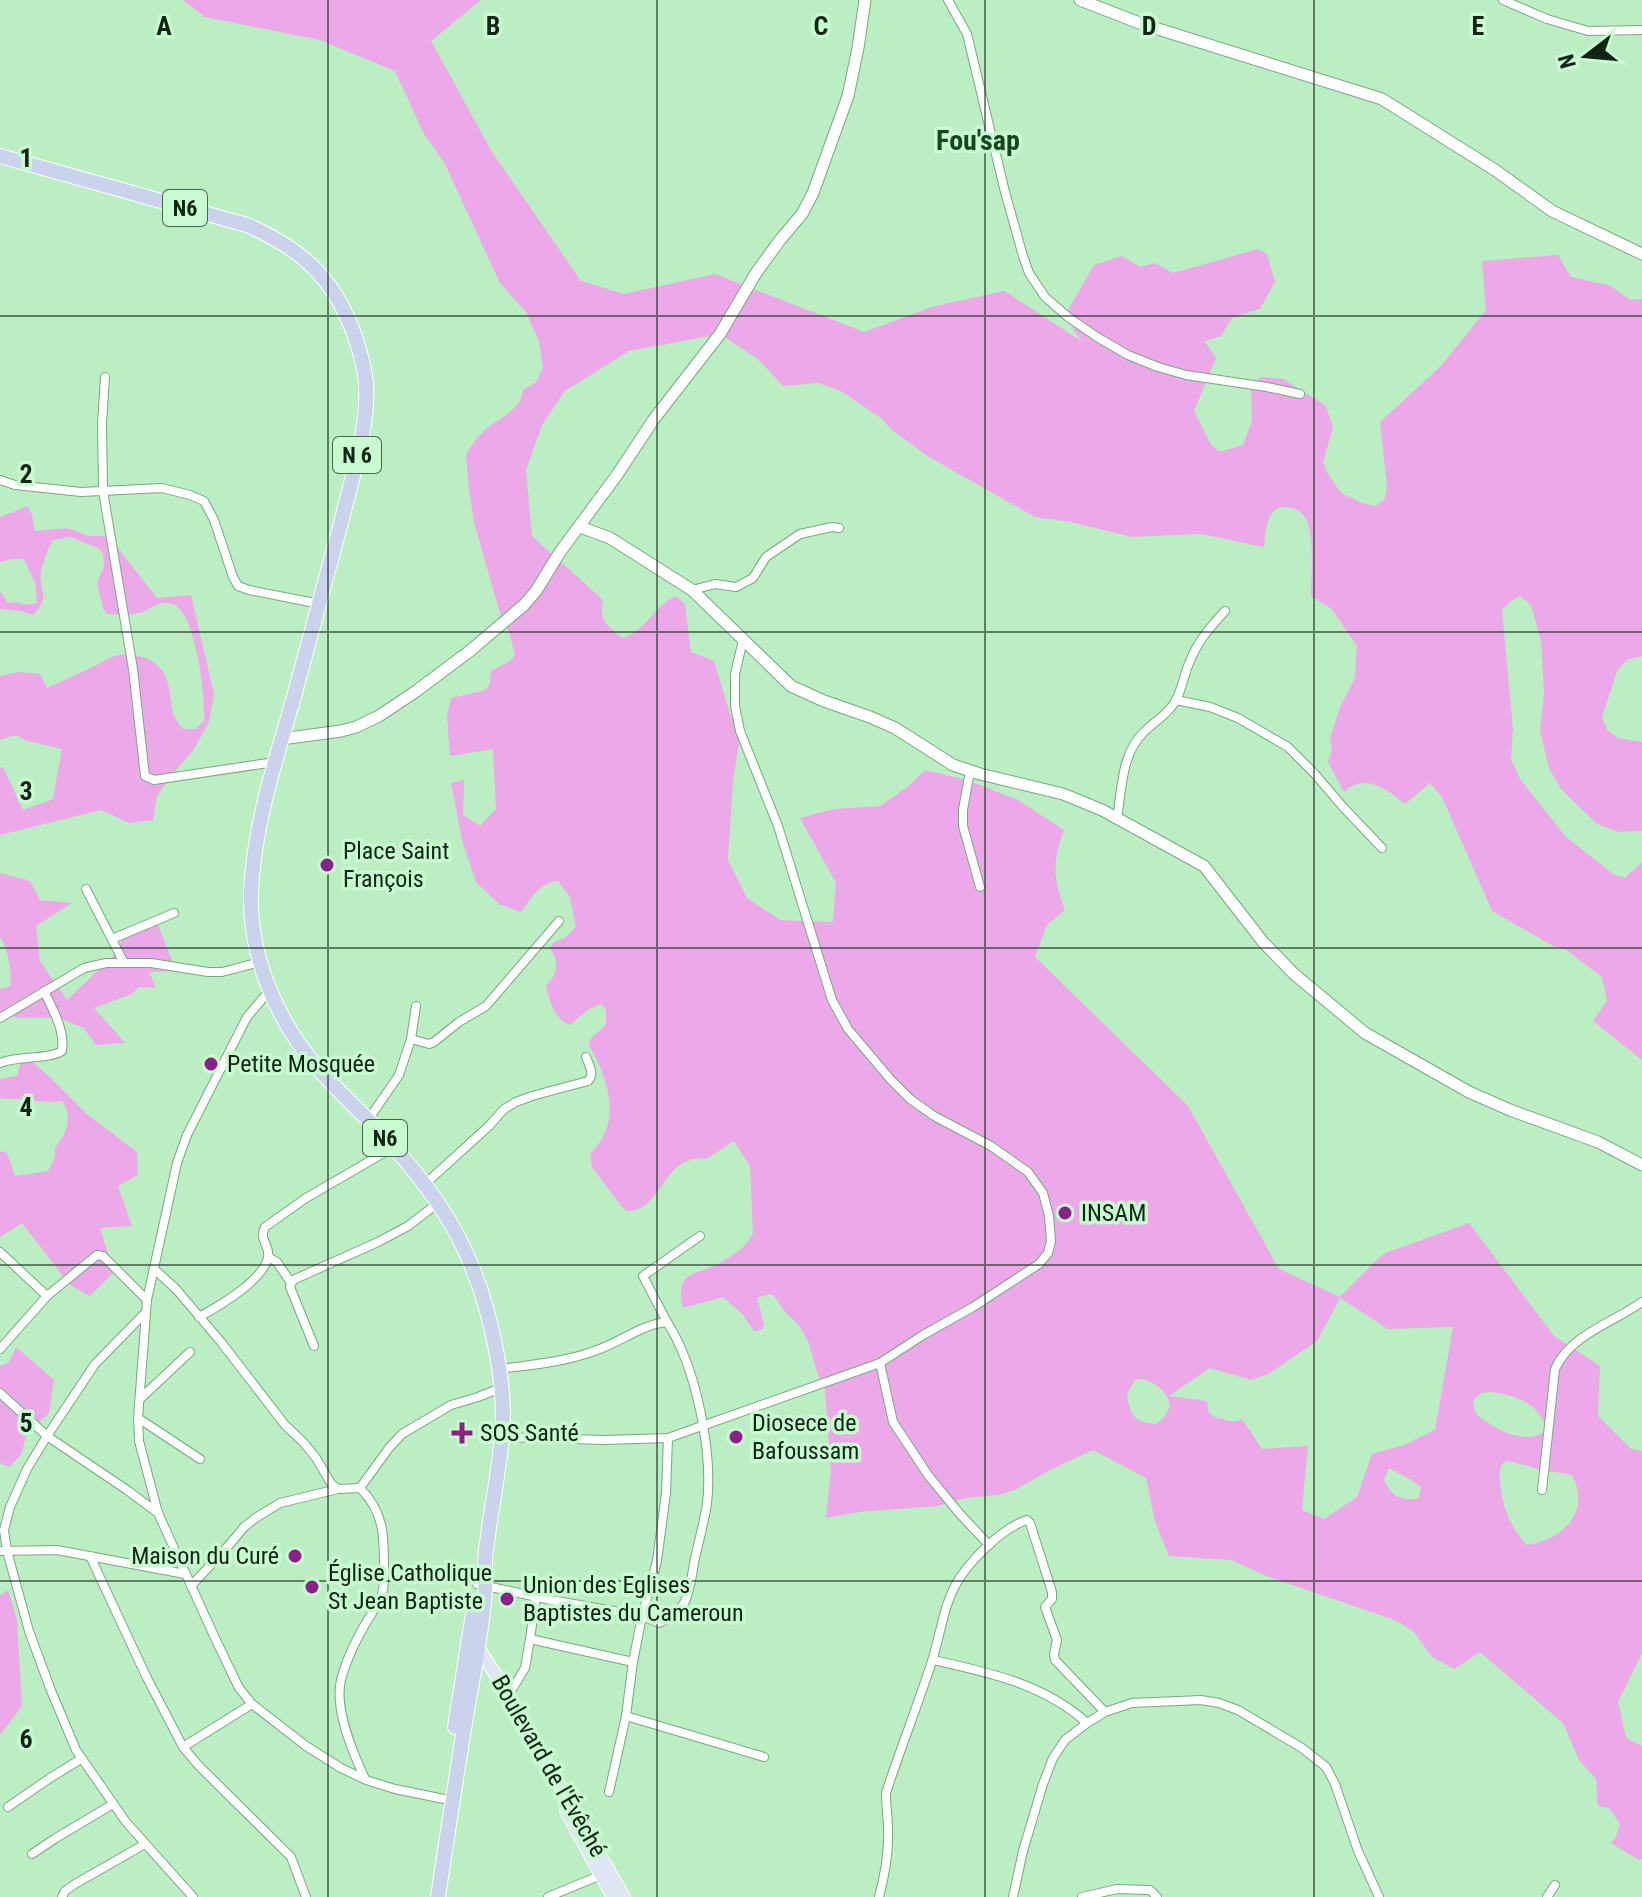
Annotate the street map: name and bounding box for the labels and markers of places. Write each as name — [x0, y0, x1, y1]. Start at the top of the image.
place label: Place Saint François — [343, 837, 449, 893]
marker: Place Saint François — [318, 856, 336, 874]
place label: Petite Mosquée — [227, 1050, 375, 1078]
marker: Petite Mosquée — [202, 1055, 220, 1073]
place label: INSAM — [1081, 1199, 1146, 1227]
marker: INSAM — [1056, 1204, 1074, 1222]
place label: Diosece de Bafoussam — [752, 1409, 859, 1465]
place label: SOS Santé — [480, 1419, 579, 1447]
marker: SOS Santé — [451, 1422, 473, 1444]
marker: Diosece de Bafoussam — [727, 1428, 745, 1446]
place label: Maison du Curé — [131, 1542, 279, 1570]
marker: Maison du Curé — [286, 1547, 304, 1565]
place label: Église Catholique St Jean Baptiste — [328, 1559, 492, 1615]
place label: Union des Eglises Baptistes du Cameroun — [523, 1571, 744, 1627]
marker: Église Catholique St Jean Baptiste — [303, 1578, 321, 1596]
marker: Union des Eglises Baptistes du Cameroun — [498, 1590, 516, 1608]

